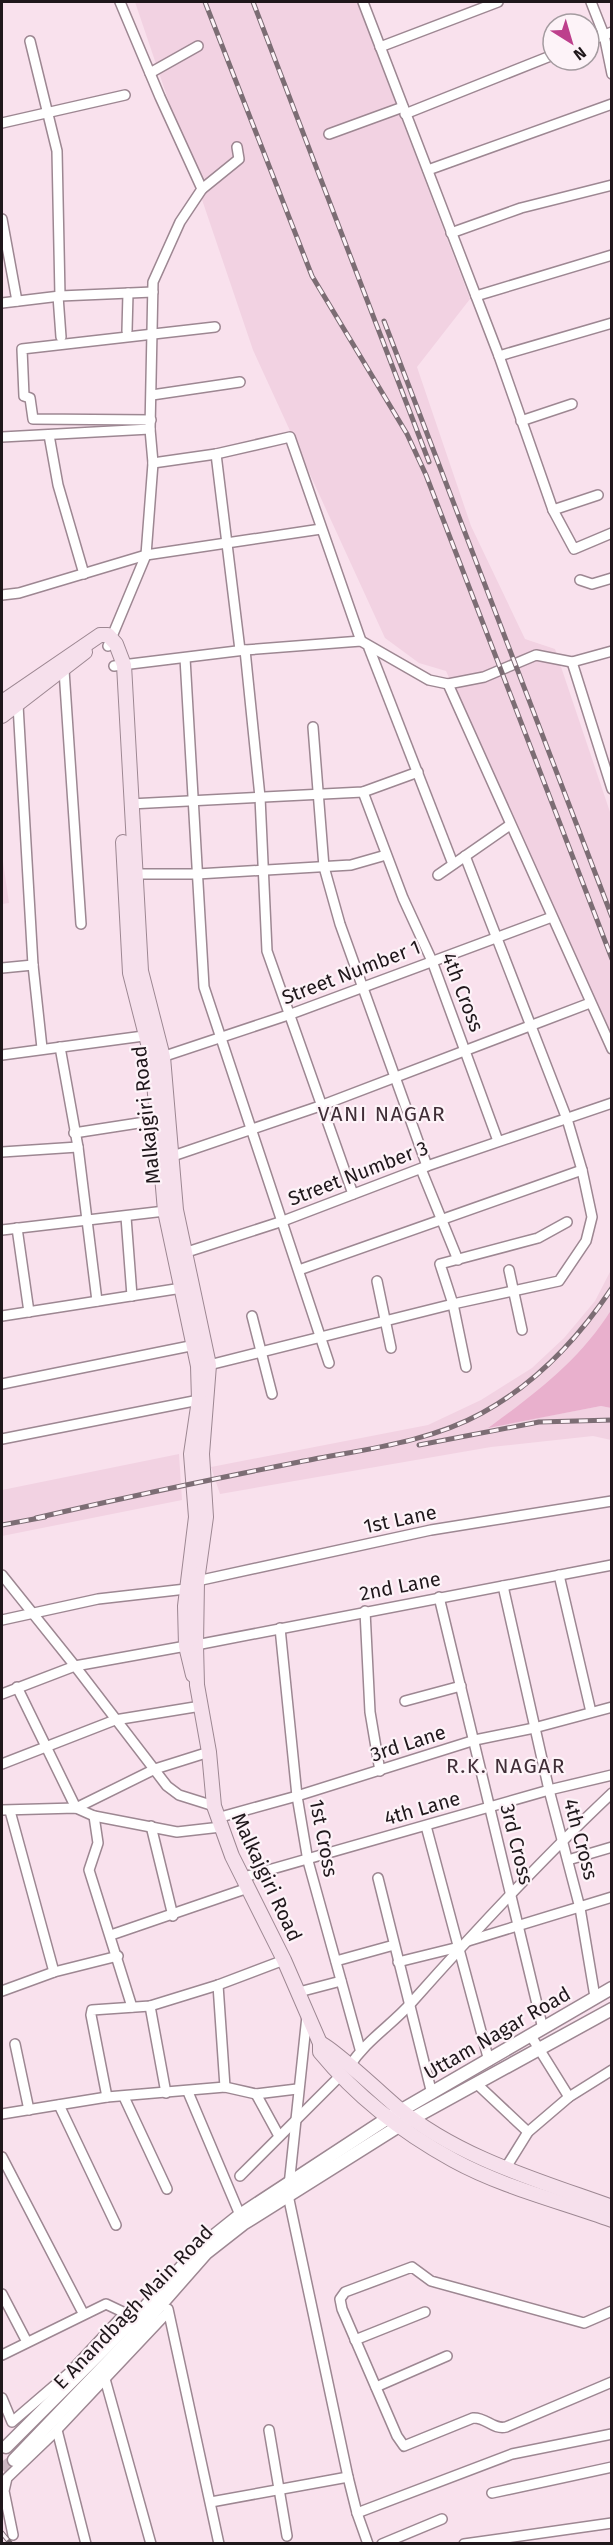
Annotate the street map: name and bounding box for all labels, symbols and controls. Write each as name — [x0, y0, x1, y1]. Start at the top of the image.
north arrow — [541, 12, 601, 72]
text: N — [570, 43, 590, 64]
street label: Street Number 1 — [278, 935, 424, 1009]
street label: 4th Cross — [437, 949, 489, 1035]
street label: Malkajgiri Road — [127, 1045, 165, 1185]
district label: VANI NAGAR — [318, 1101, 446, 1127]
street label: Street Number 3 — [285, 1135, 431, 1211]
street label: 1st Lane — [361, 1500, 439, 1538]
street label: 2nd Lane — [357, 1566, 443, 1606]
street label: 3rd Lane — [367, 1720, 449, 1766]
district label: R.K. NAGAR — [446, 1753, 566, 1779]
street label: 4th Lane — [381, 1786, 463, 1830]
street label: 4th Cross — [559, 1796, 603, 1882]
street label: 1st Cross — [305, 1797, 343, 1879]
street label: 3rd Cross — [495, 1801, 539, 1887]
street label: Malkajgiri Road — [227, 1809, 307, 1945]
street label: Uttam Nagar Road — [419, 1981, 575, 2085]
street label: E Anandbagh Main Road — [48, 2220, 218, 2394]

